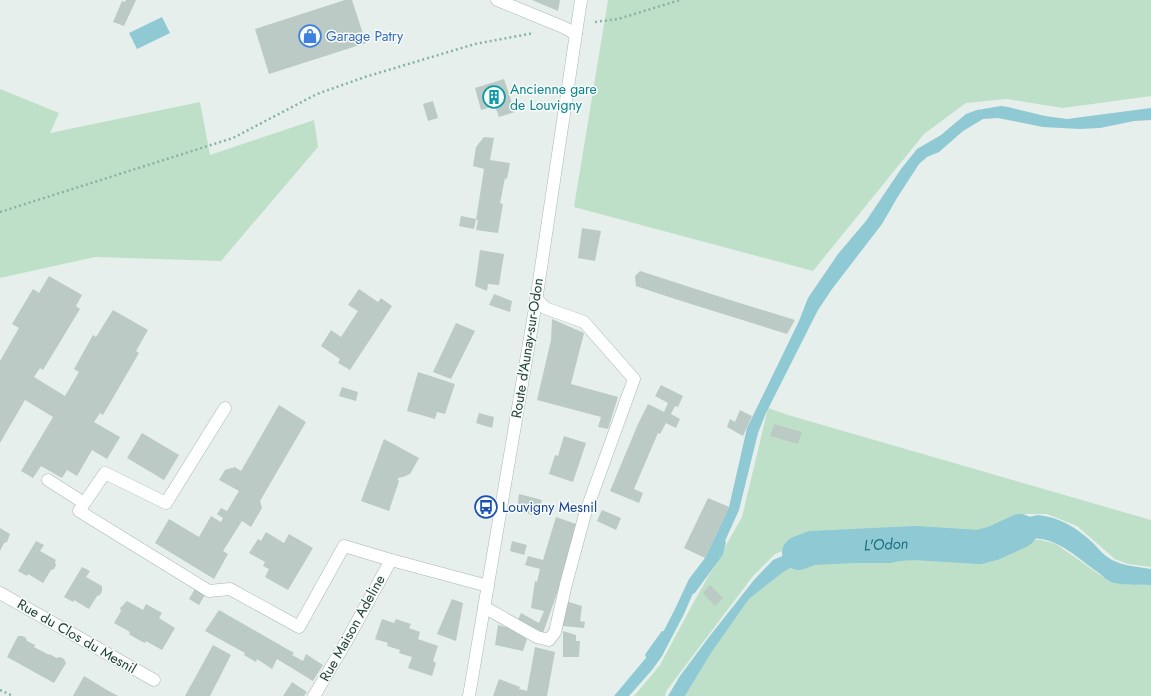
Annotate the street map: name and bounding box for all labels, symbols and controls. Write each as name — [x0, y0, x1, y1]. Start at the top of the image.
shop icon: Garage Patry — [297, 23, 323, 49]
place label: Garage Patry — [326, 26, 404, 46]
place label: Ancienne gare de Louvigny — [510, 79, 597, 115]
building icon: Ancienne gare de Louvigny — [481, 84, 507, 110]
street label: Route d'Aunay-sur-Odon — [506, 276, 548, 420]
bus stop icon: Louvigny Mesnil — [473, 494, 499, 520]
place label: Louvigny Mesnil — [502, 497, 597, 517]
water label: L'Odon — [863, 532, 909, 556]
street label: Rue Maison Adeline — [314, 571, 390, 685]
street label: Rue du Clos du Mesnil — [14, 594, 140, 678]

